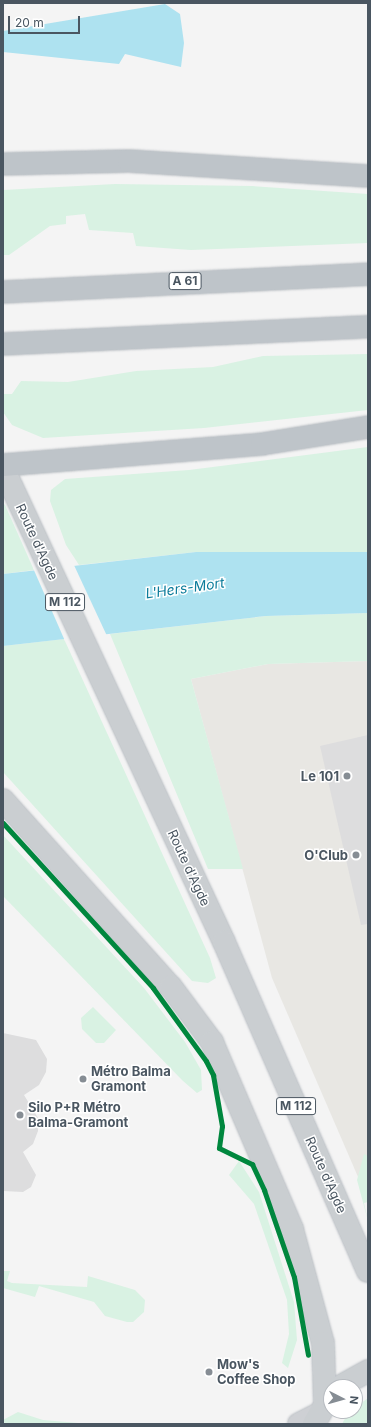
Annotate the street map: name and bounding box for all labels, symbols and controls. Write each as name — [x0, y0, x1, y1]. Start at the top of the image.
scale bar — [10, 8, 82, 34]
text: 20 m — [15, 15, 44, 30]
road number: A 61 — [168, 271, 202, 291]
street label: Route d'Agde — [13, 501, 61, 583]
water label: L'Hers-Mort — [144, 574, 226, 602]
road number: M 112 — [45, 592, 85, 612]
place label: Le 101 — [301, 768, 339, 784]
marker: Le 101 — [342, 771, 352, 781]
street label: Route d'Agde — [165, 827, 213, 909]
place label: O'Club — [304, 847, 348, 863]
marker: O'Club — [351, 850, 361, 860]
place label: Métro Balma Gramont — [91, 1064, 171, 1095]
marker: Métro Balma Gramont — [78, 1074, 88, 1084]
road number: M 112 — [276, 1096, 316, 1116]
place label: Silo P+R Métro Balma-Gramont — [28, 1100, 128, 1131]
marker: Silo P+R Métro Balma-Gramont — [15, 1110, 25, 1120]
street label: Route d'Agde — [302, 1134, 350, 1216]
place label: Mow's Coffee Shop — [217, 1357, 295, 1388]
marker: Mow's Coffee Shop — [204, 1367, 214, 1377]
north arrow — [323, 1379, 363, 1419]
text: N — [347, 1395, 361, 1405]

